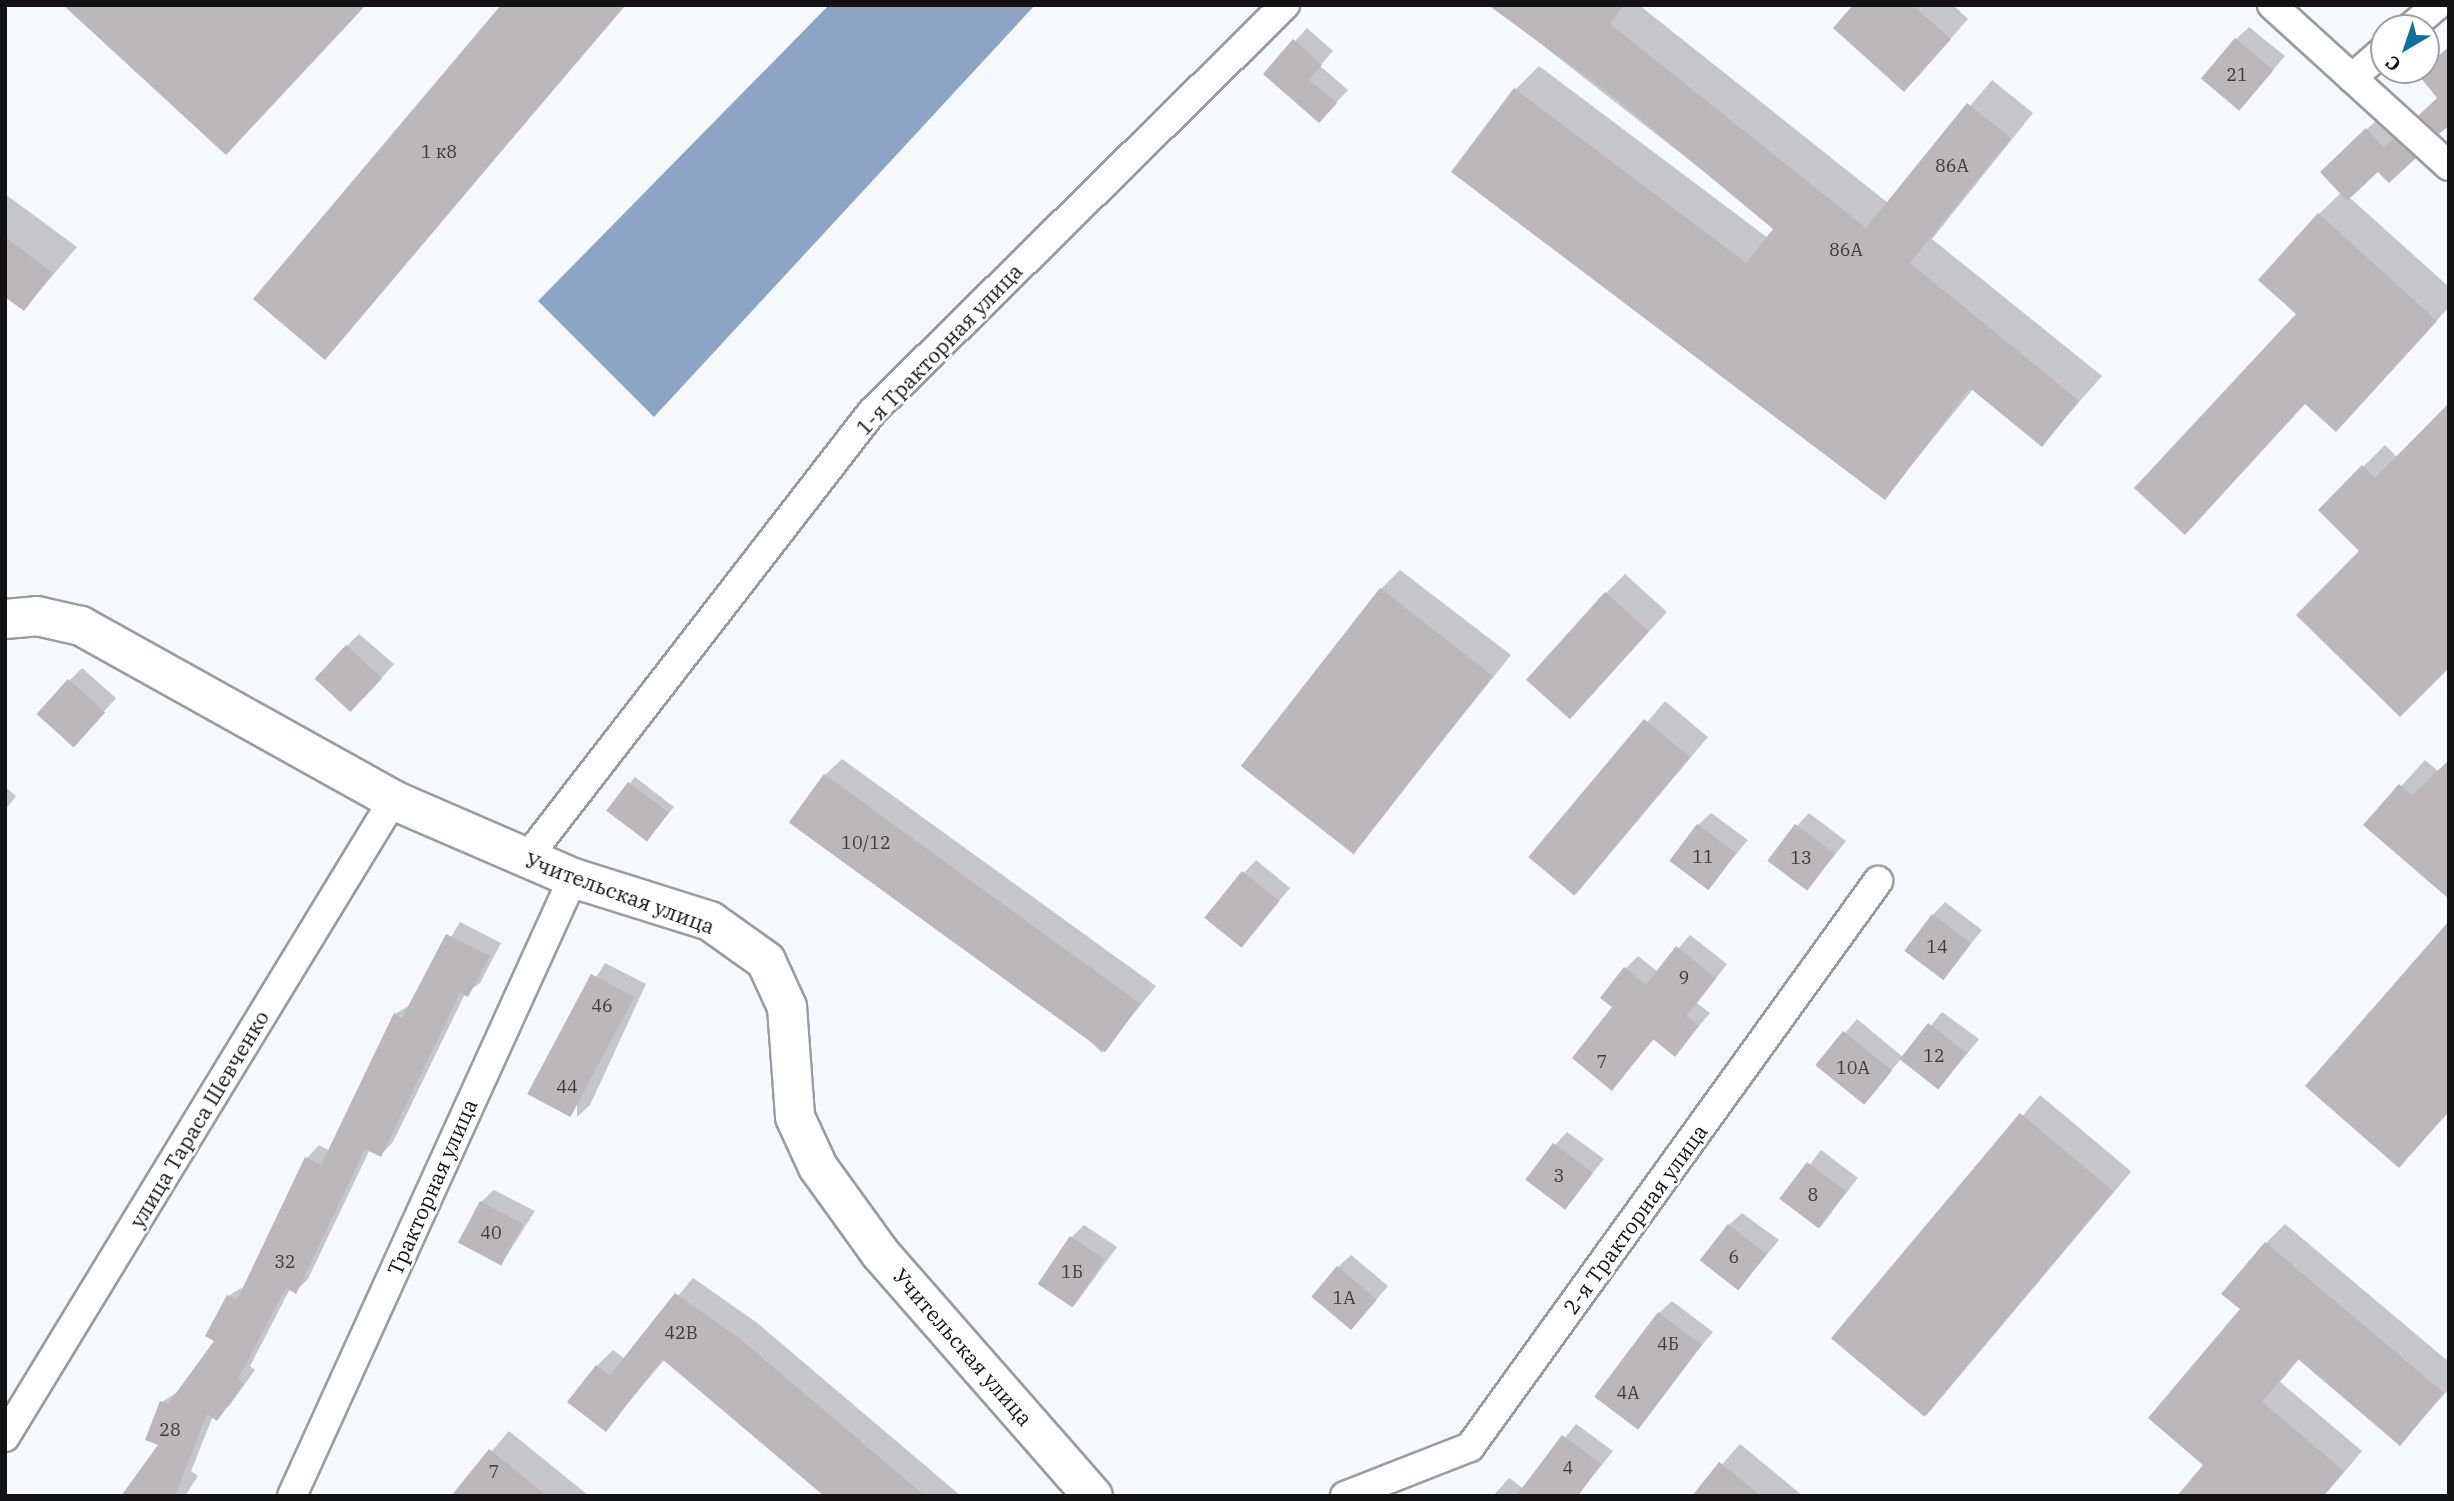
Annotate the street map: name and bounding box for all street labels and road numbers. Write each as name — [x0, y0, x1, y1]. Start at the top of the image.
street label: 1-я Тракторная улица — [851, 258, 1027, 440]
street label: Учительская улица — [522, 847, 718, 939]
street label: улица Тараса Шевченко — [124, 1006, 274, 1232]
street label: Тракторная улица — [382, 1095, 482, 1279]
street label: 2-я Тракторная улица — [1558, 1119, 1712, 1319]
street label: Учительская улица — [888, 1263, 1038, 1431]

